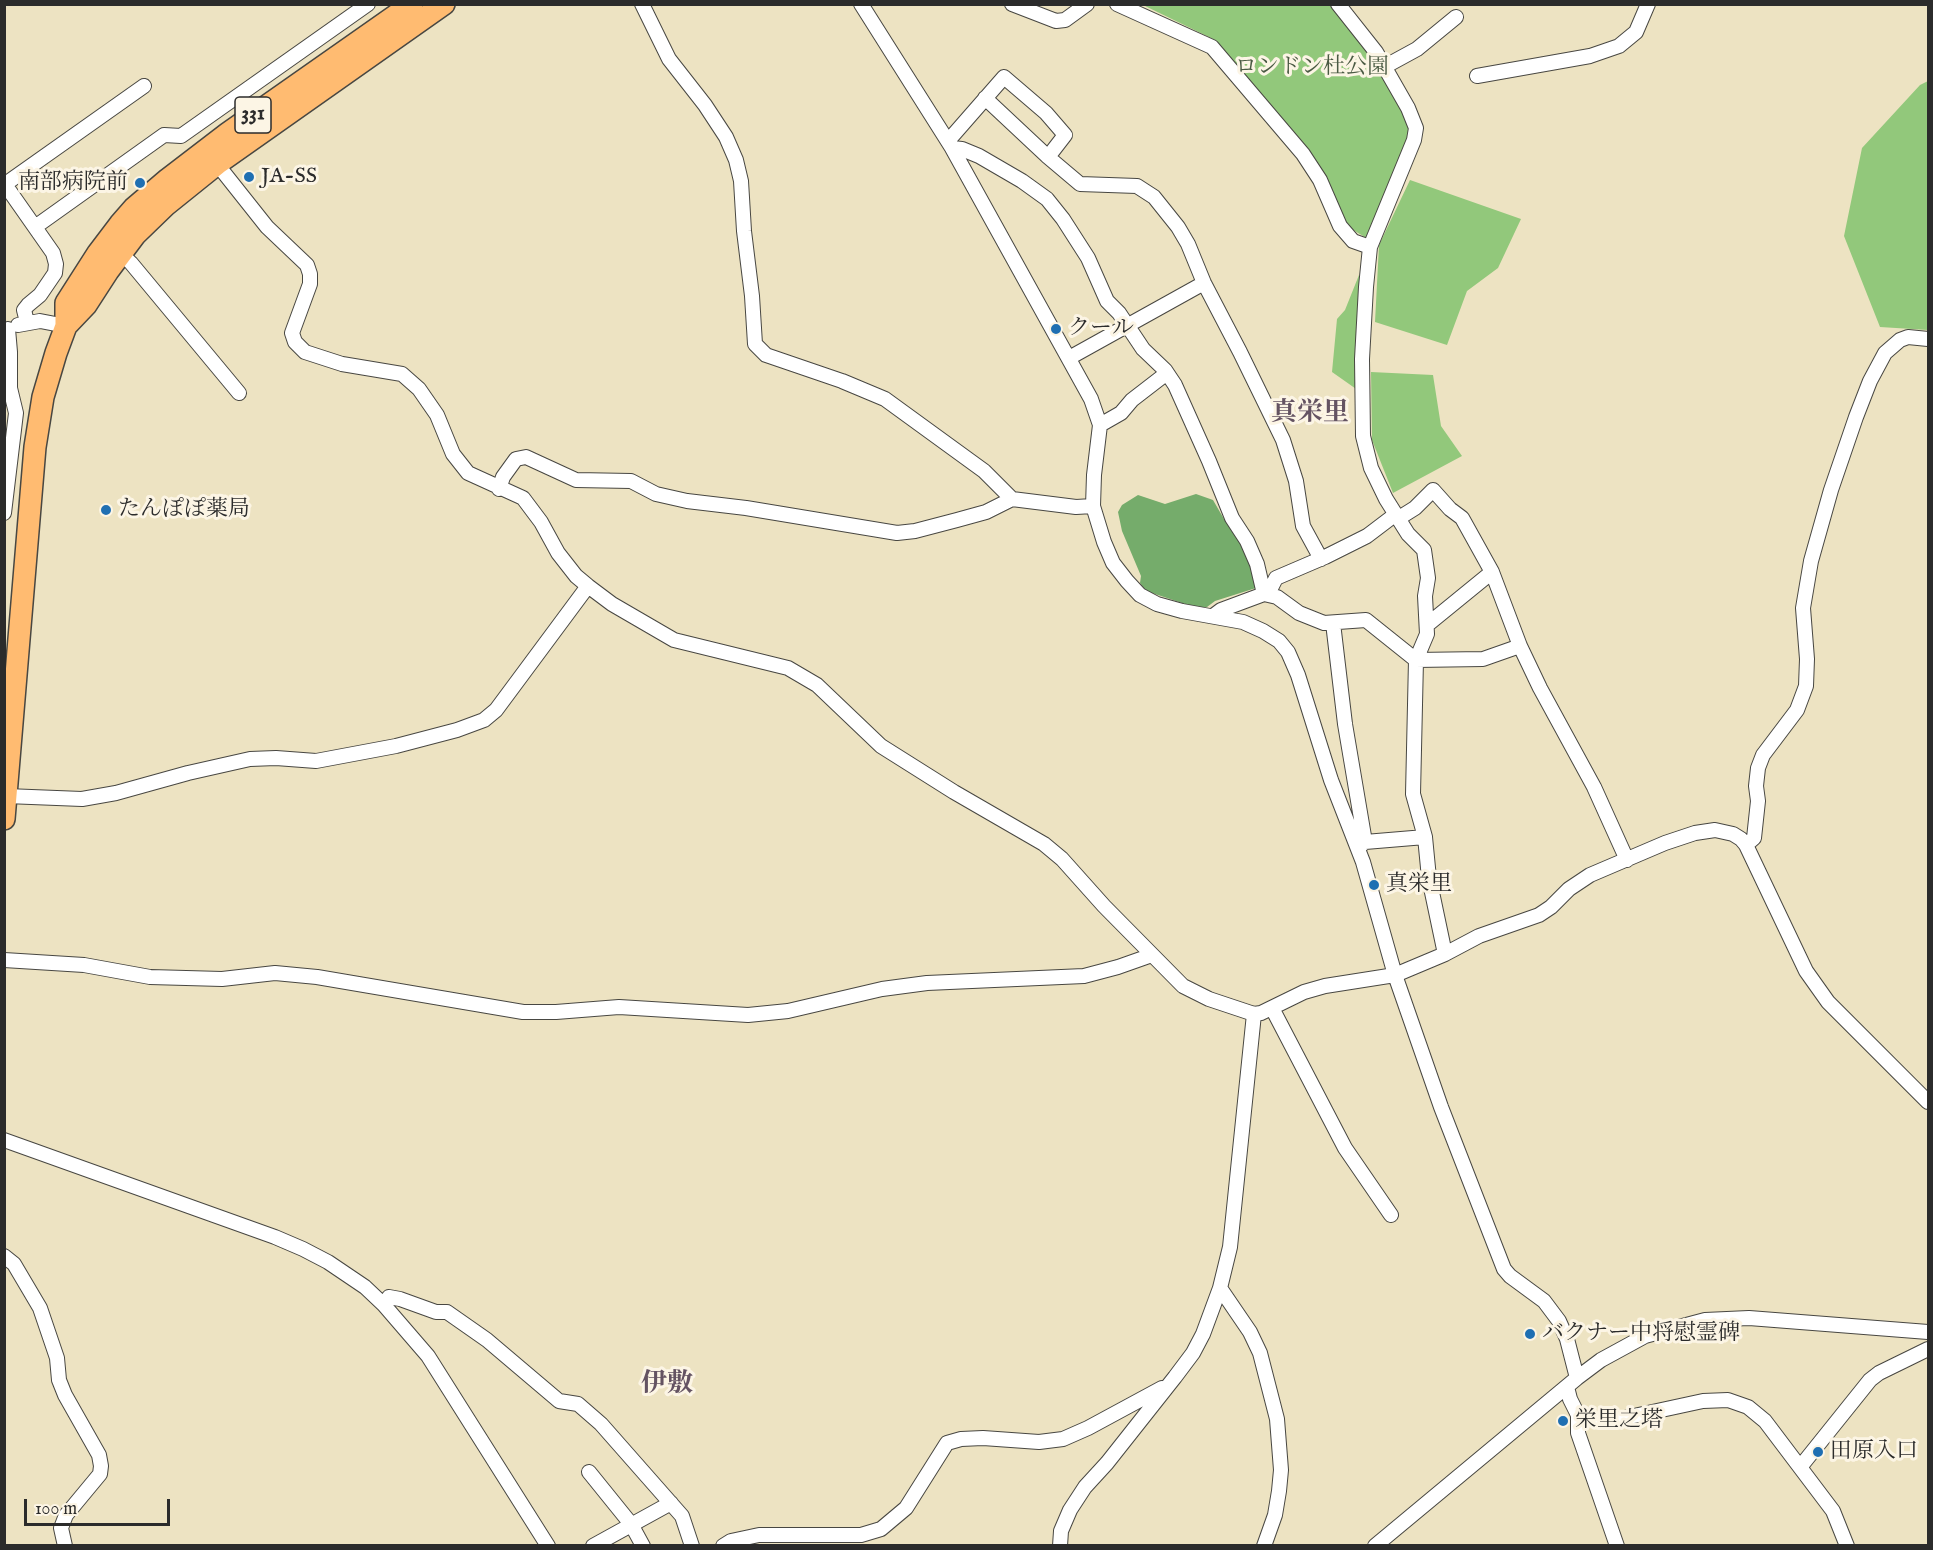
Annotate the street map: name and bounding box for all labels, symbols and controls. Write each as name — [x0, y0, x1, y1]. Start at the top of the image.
park label: ロンドン杜公園 — [1235, 55, 1389, 81]
road number: 331 — [235, 97, 271, 133]
place label: JA-SS — [261, 164, 317, 190]
place label: 南部病院前 — [18, 170, 128, 196]
marker: JA-SS — [242, 170, 256, 184]
marker: 南部病院前 — [133, 176, 147, 190]
place label: クール — [1068, 316, 1134, 342]
marker: クール — [1049, 322, 1063, 336]
district label: 真栄里 — [1271, 399, 1349, 431]
place label: たんぽぽ薬局 — [118, 497, 250, 523]
marker: たんぽぽ薬局 — [99, 503, 113, 517]
place label: 真栄里 — [1386, 872, 1452, 898]
marker: 真栄里 — [1367, 878, 1381, 892]
place label: バクナー中将慰霊碑 — [1542, 1321, 1740, 1347]
marker: バクナー中将慰霊碑 — [1523, 1327, 1537, 1341]
district label: 伊敷 — [641, 1370, 693, 1402]
place label: 栄里之塔 — [1575, 1408, 1663, 1434]
marker: 栄里之塔 — [1556, 1414, 1570, 1428]
place label: 田原入口 — [1830, 1439, 1918, 1465]
marker: 田原入口 — [1811, 1445, 1825, 1459]
scale bar — [27, 1487, 172, 1525]
text: 100 m — [35, 1498, 77, 1521]

